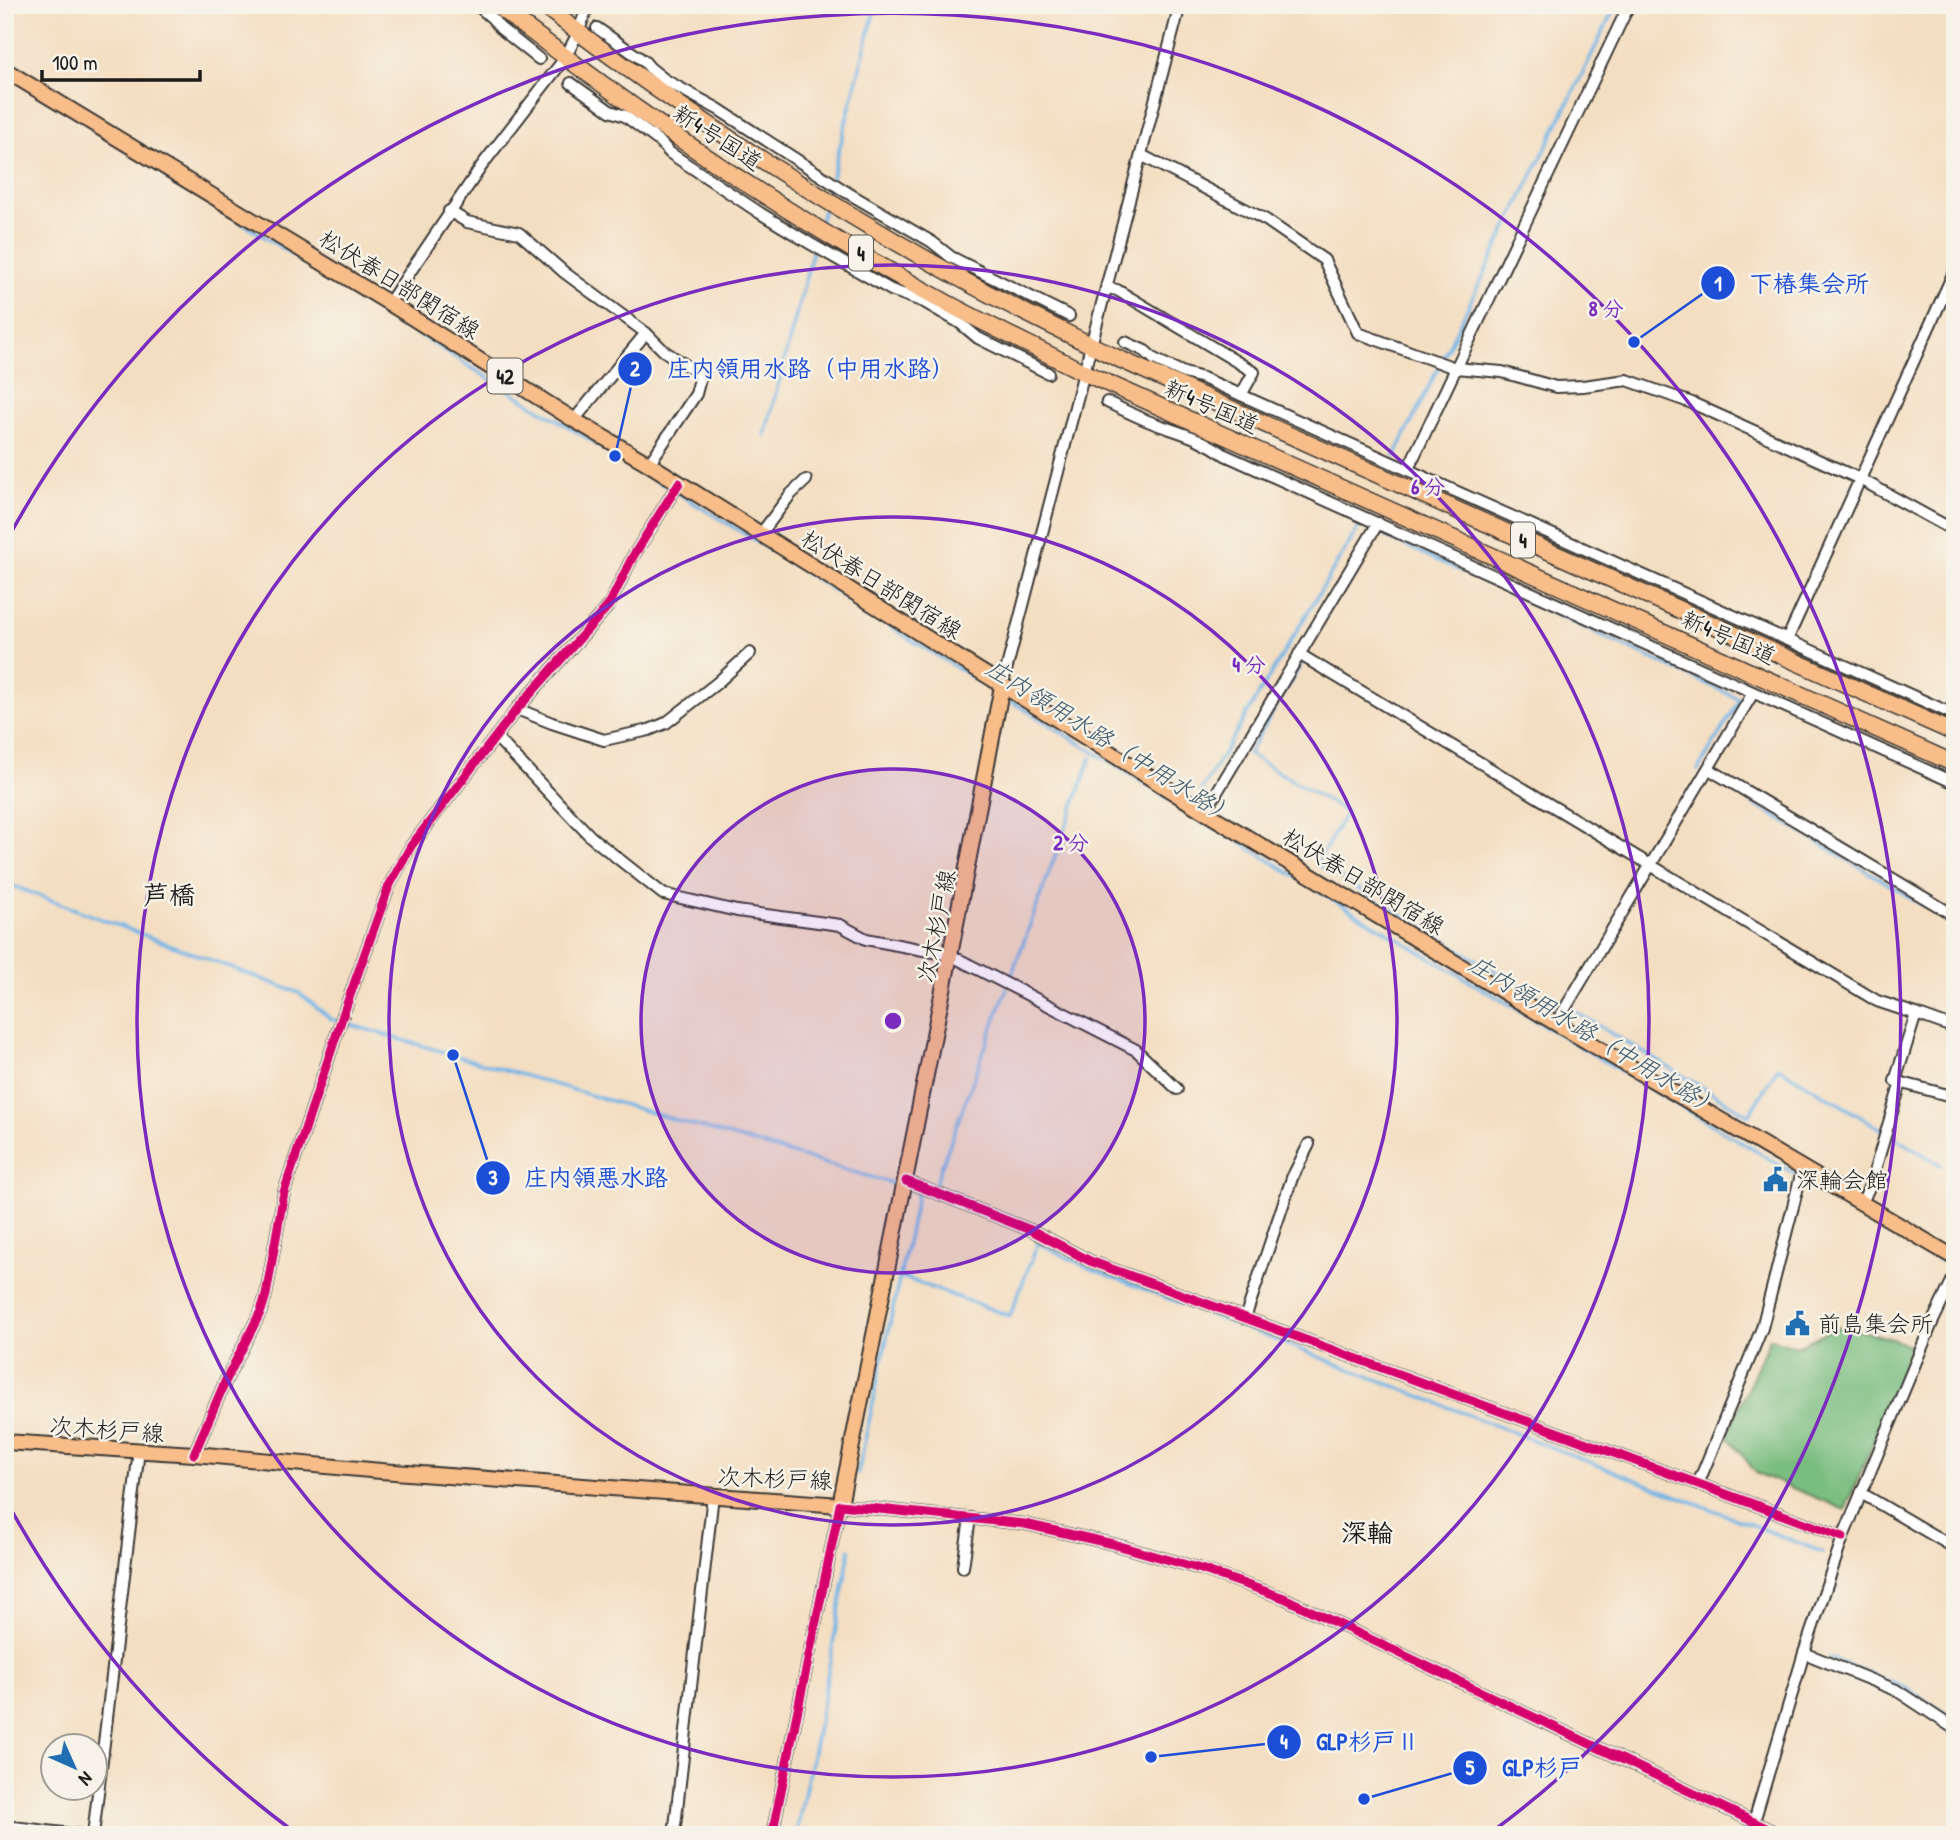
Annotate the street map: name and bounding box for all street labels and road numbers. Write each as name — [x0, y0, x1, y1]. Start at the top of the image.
street label: 新4号国道 — [667, 97, 769, 177]
street label: 松伏春日部関宿線 — [314, 222, 486, 346]
road number: 4 — [849, 236, 873, 270]
road number: 42 — [488, 358, 522, 394]
street label: 新4号国道 — [1160, 371, 1264, 441]
street label: 松伏春日部関宿線 — [796, 522, 968, 646]
road number: 4 — [1511, 522, 1535, 558]
street label: 新4号国道 — [1677, 602, 1781, 672]
street label: 松伏春日部関宿線 — [1277, 820, 1451, 942]
street label: 次木杉戸線 — [910, 867, 962, 985]
street label: 次木杉戸線 — [49, 1410, 165, 1448]
street label: 次木杉戸線 — [717, 1461, 833, 1495]

